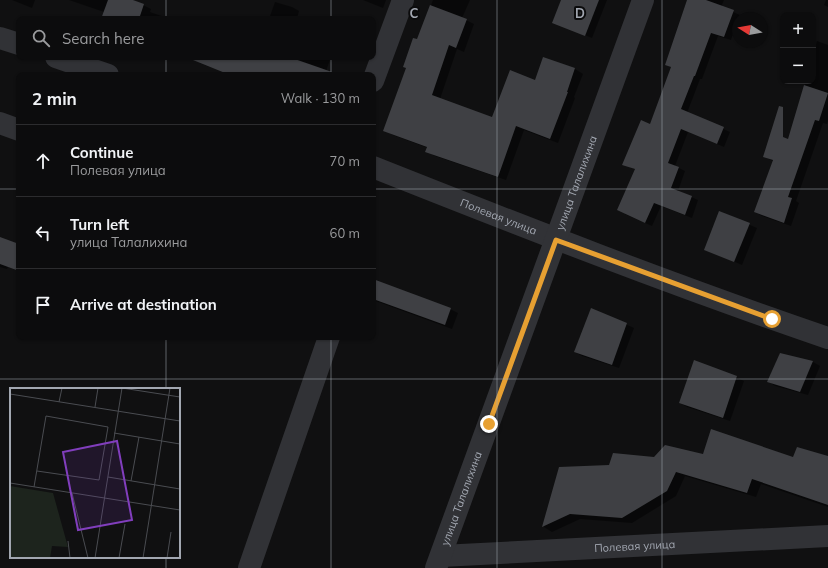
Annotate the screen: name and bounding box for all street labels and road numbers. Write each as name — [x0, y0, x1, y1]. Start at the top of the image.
street label: улица Талалихина — [553, 134, 600, 232]
street label: Полевая улица — [458, 195, 539, 238]
street label: улица Талалихина — [438, 449, 485, 548]
street label: Полевая улица — [594, 537, 676, 555]

